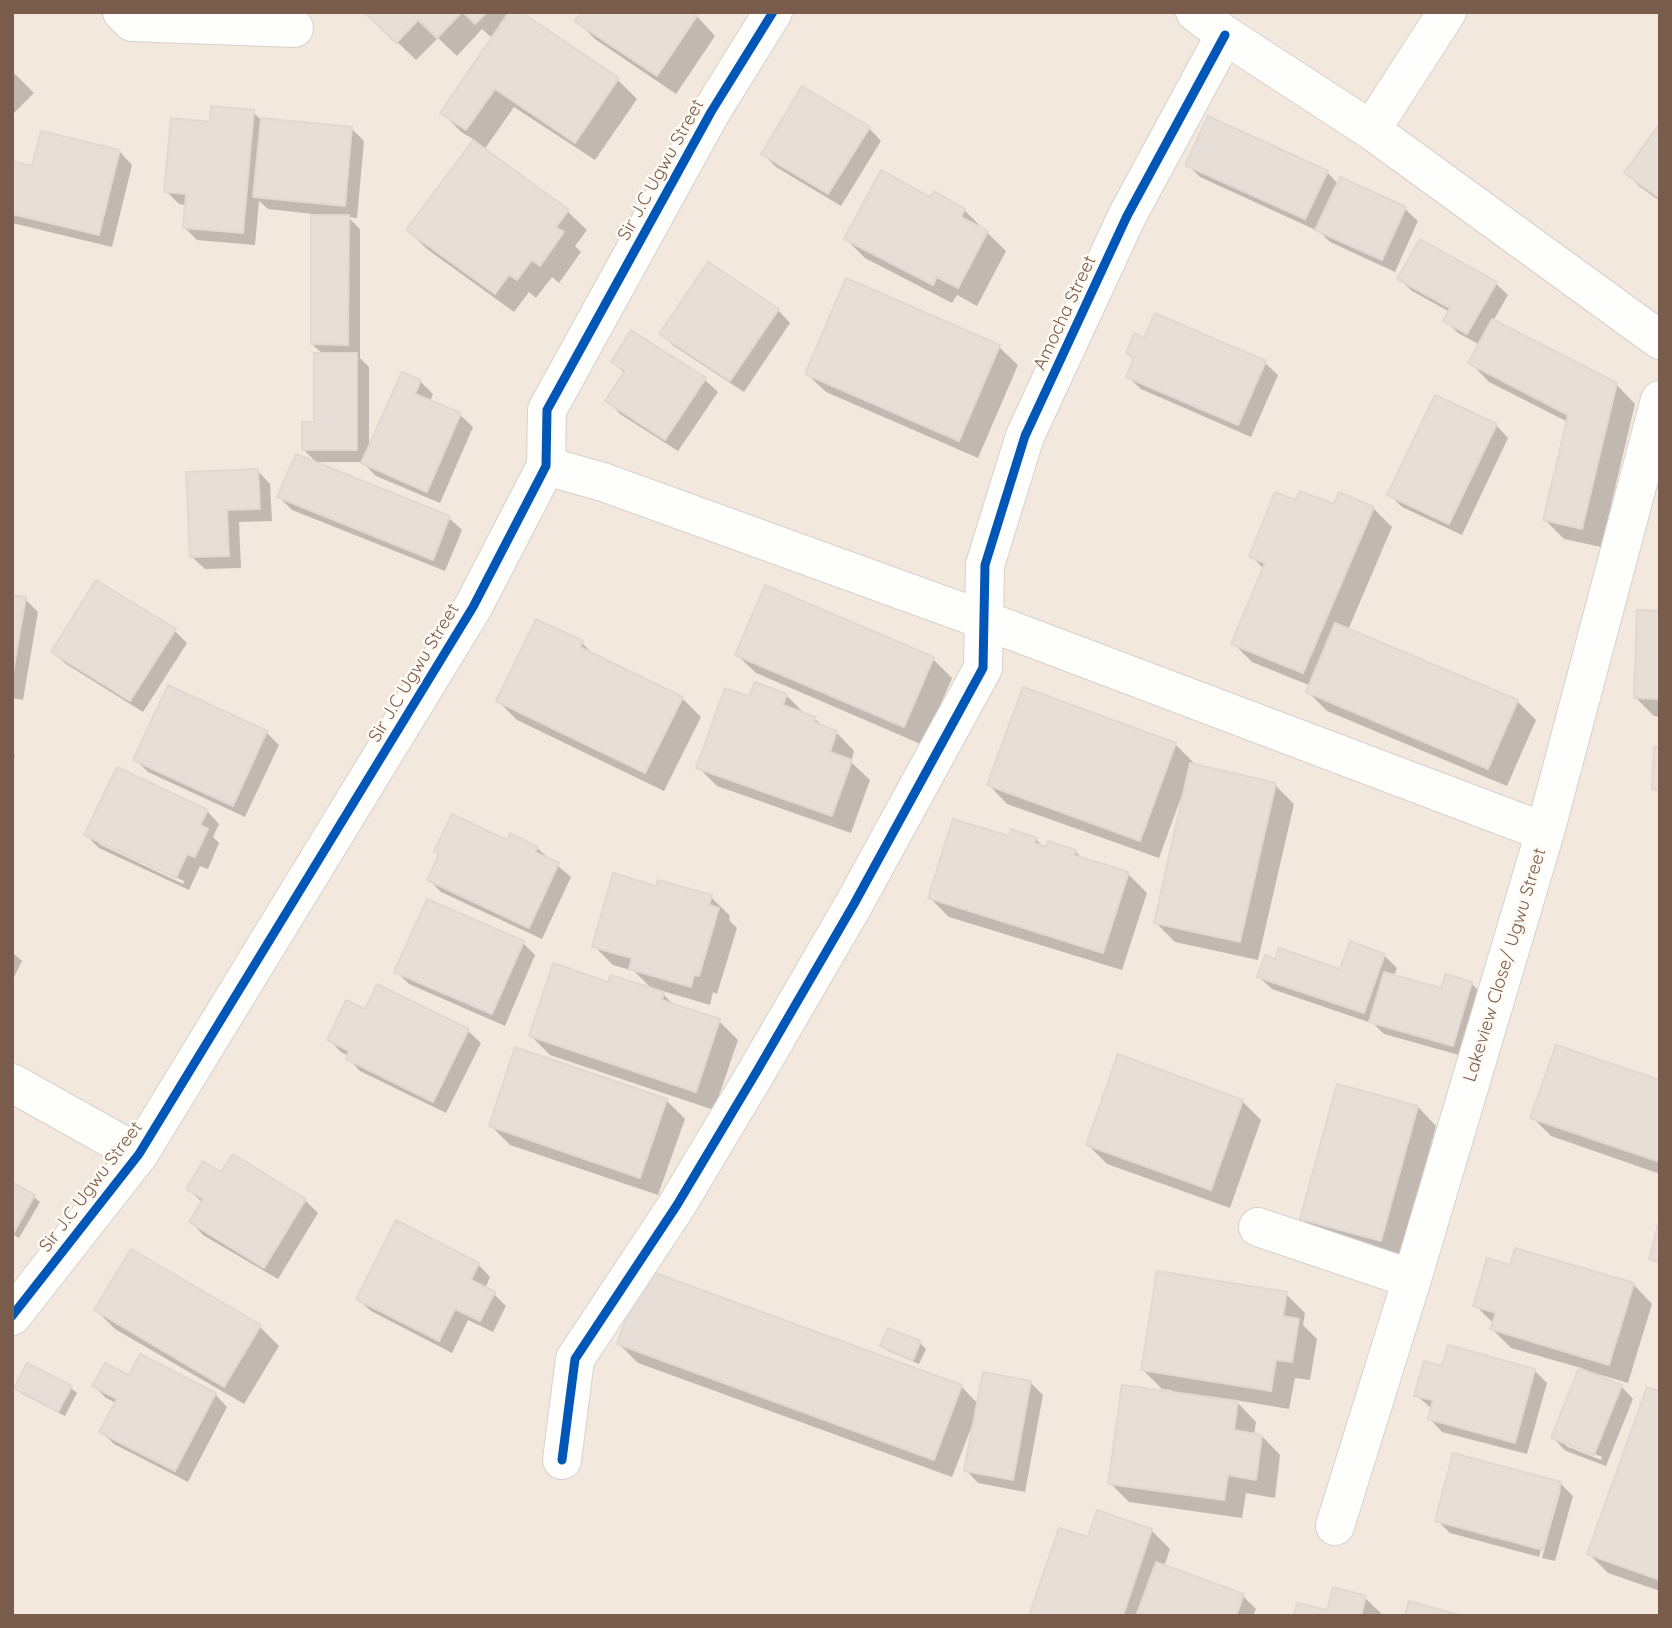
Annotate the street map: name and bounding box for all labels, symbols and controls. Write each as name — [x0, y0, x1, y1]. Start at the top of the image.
street label: Sir J.C Ugwu Street — [613, 96, 709, 244]
street label: Amocha Street — [1029, 252, 1101, 374]
street label: Sir J.C Ugwu Street — [364, 600, 464, 746]
street label: Lakeview Close/ Ugwu Street — [1459, 846, 1551, 1084]
street label: Sir J.C Ugwu Street — [35, 1117, 147, 1257]

